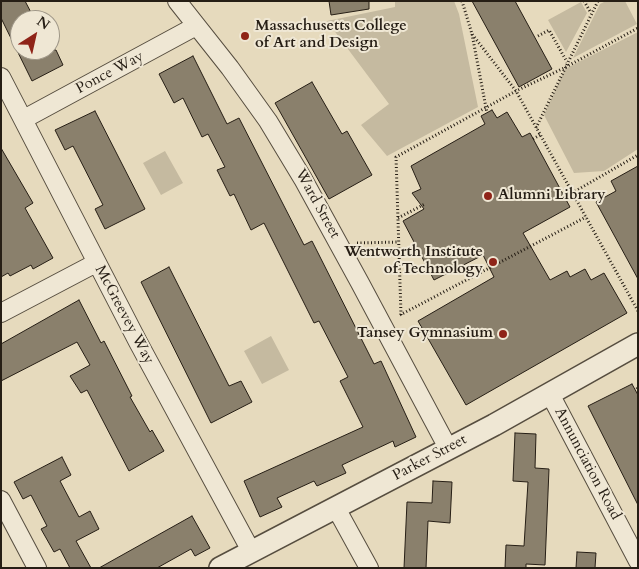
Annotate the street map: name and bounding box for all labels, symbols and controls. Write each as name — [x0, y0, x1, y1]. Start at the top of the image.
north arrow — [10, 10, 60, 60]
text: N — [33, 12, 54, 34]
place label: Massachusetts College of Art and Design — [255, 18, 407, 53]
marker: Massachusetts College of Art and Design — [239, 30, 251, 42]
street label: Ponce Way — [73, 48, 147, 98]
street label: Ward Street — [291, 166, 343, 242]
place label: Alumni Library — [498, 187, 606, 205]
marker: Alumni Library — [482, 190, 494, 202]
place label: Wentworth Institute of Technology — [344, 244, 483, 279]
marker: Wentworth Institute of Technology — [487, 256, 499, 268]
street label: McGreevey Way — [90, 263, 158, 367]
place label: Tansey Gymnasium — [357, 325, 493, 343]
marker: Tansey Gymnasium — [497, 328, 509, 340]
street label: Annunciation Road — [550, 405, 624, 523]
street label: Parker Street — [390, 431, 470, 485]

